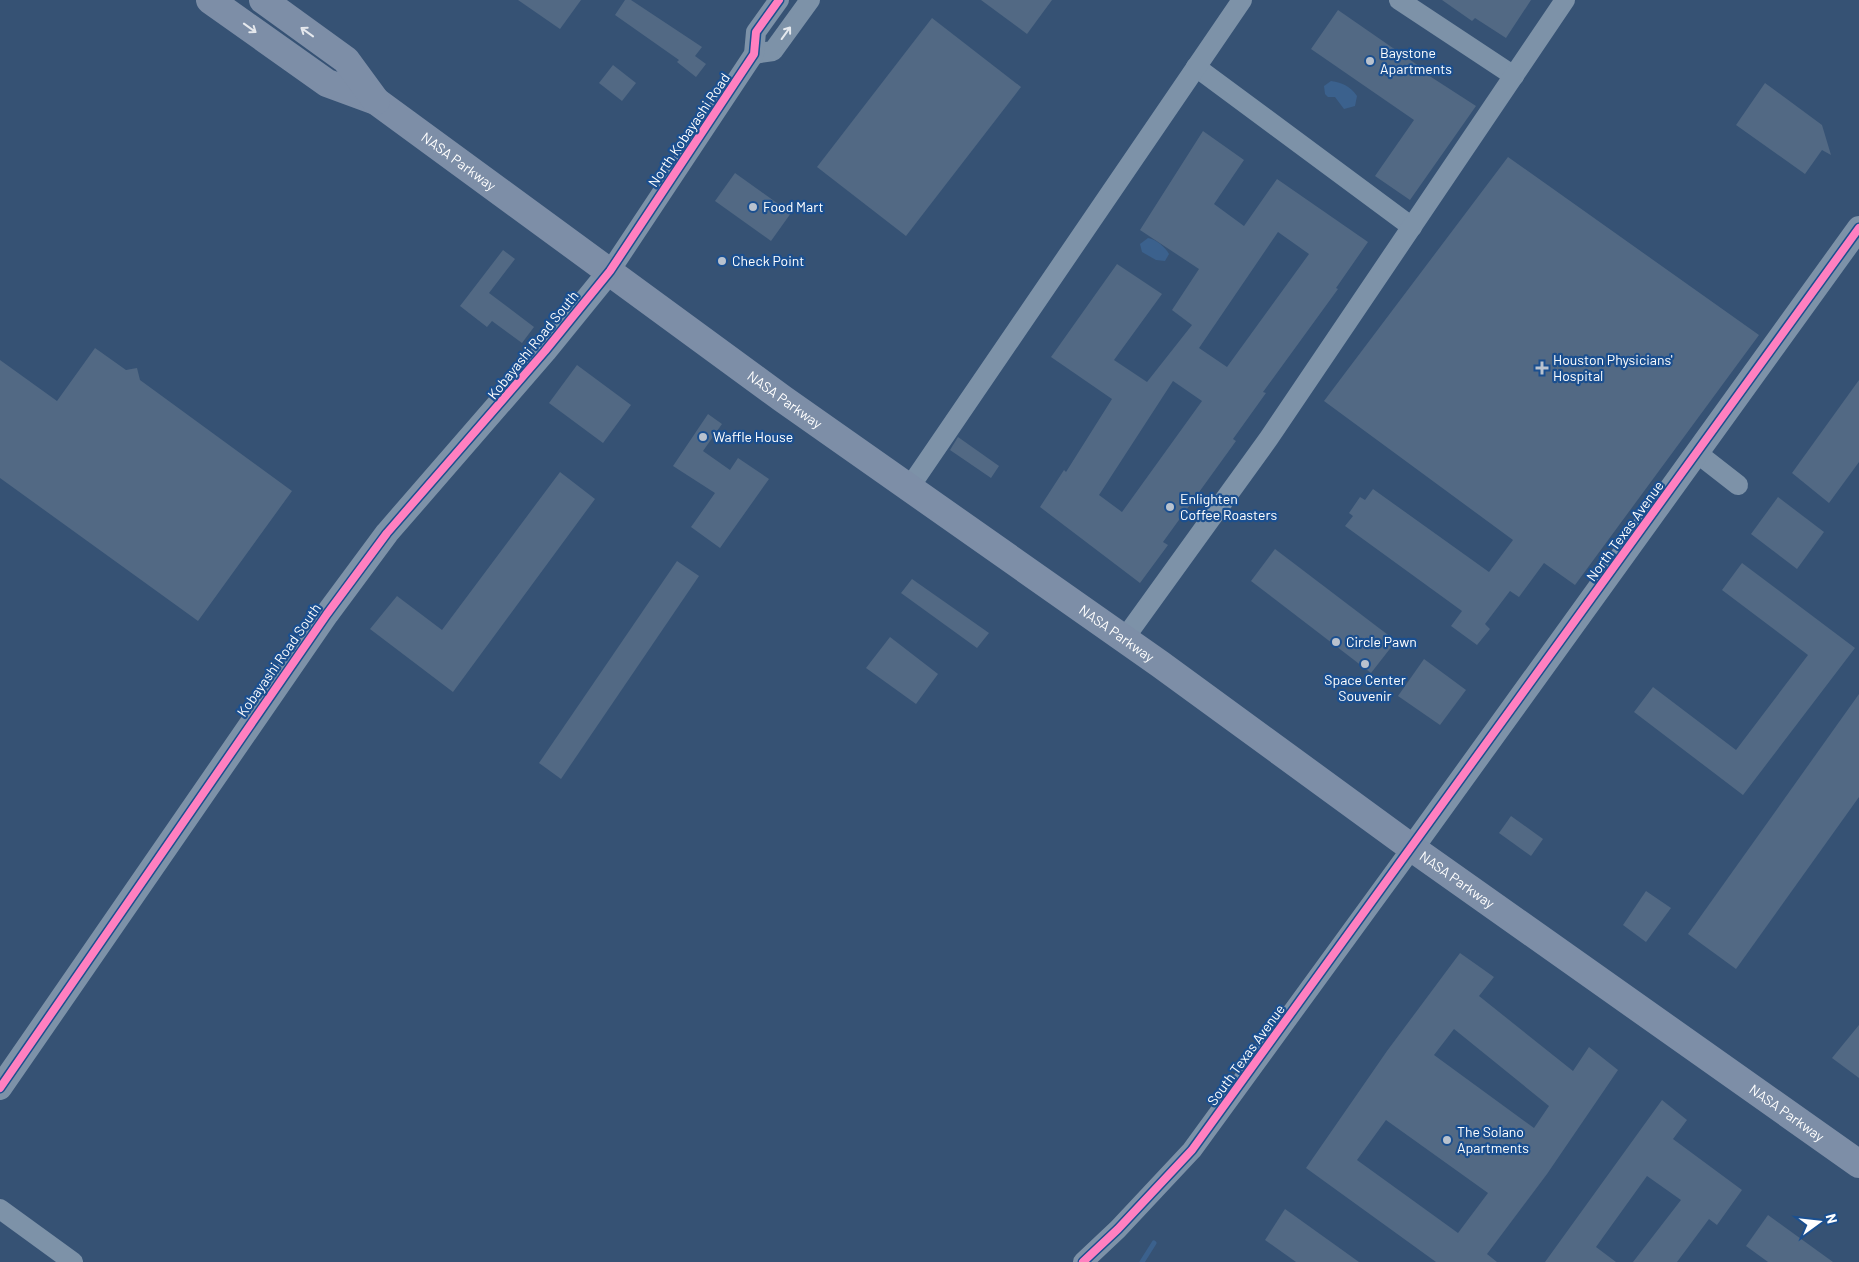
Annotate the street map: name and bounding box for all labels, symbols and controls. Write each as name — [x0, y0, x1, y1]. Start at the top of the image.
one-way arrow — [243, 23, 256, 34]
one-way arrow — [781, 26, 791, 40]
one-way arrow — [300, 27, 314, 37]
place label: Baystone Apartments — [1380, 44, 1452, 77]
marker: Baystone Apartments — [1364, 55, 1376, 67]
street label: North Kobayashi Road — [644, 70, 733, 190]
street label: NASA Parkway — [418, 128, 500, 194]
place label: Food Mart — [763, 198, 824, 215]
marker: Food Mart — [747, 201, 759, 213]
place label: Check Point — [732, 252, 804, 269]
marker: Check Point — [716, 255, 728, 267]
street label: Kobayashi Road South — [484, 287, 582, 402]
place label: Houston Physicians' Hospital — [1553, 351, 1673, 384]
marker: Houston Physicians' Hospital — [1535, 361, 1549, 375]
street label: NASA Parkway — [744, 367, 826, 432]
place label: Waffle House — [713, 428, 793, 445]
marker: Waffle House — [697, 431, 709, 443]
street label: North Texas Avenue — [1582, 477, 1667, 584]
place label: Enlighten Coffee Roasters — [1180, 490, 1277, 523]
marker: Enlighten Coffee Roasters — [1164, 501, 1176, 513]
street label: Kobayashi Road South — [233, 600, 324, 720]
street label: NASA Parkway — [1076, 601, 1158, 666]
place label: Circle Pawn — [1346, 633, 1417, 650]
marker: Circle Pawn — [1330, 636, 1342, 648]
marker: Space Center Souvenir — [1359, 658, 1371, 670]
place label: Space Center Souvenir — [1324, 671, 1406, 704]
street label: NASA Parkway — [1416, 847, 1499, 912]
street label: South Texas Avenue — [1203, 1001, 1288, 1109]
street label: NASA Parkway — [1746, 1080, 1828, 1145]
place label: The Solano Apartments — [1457, 1123, 1529, 1156]
marker: The Solano Apartments — [1441, 1134, 1453, 1146]
north arrow — [1794, 1197, 1844, 1247]
text: N — [1823, 1212, 1841, 1225]

